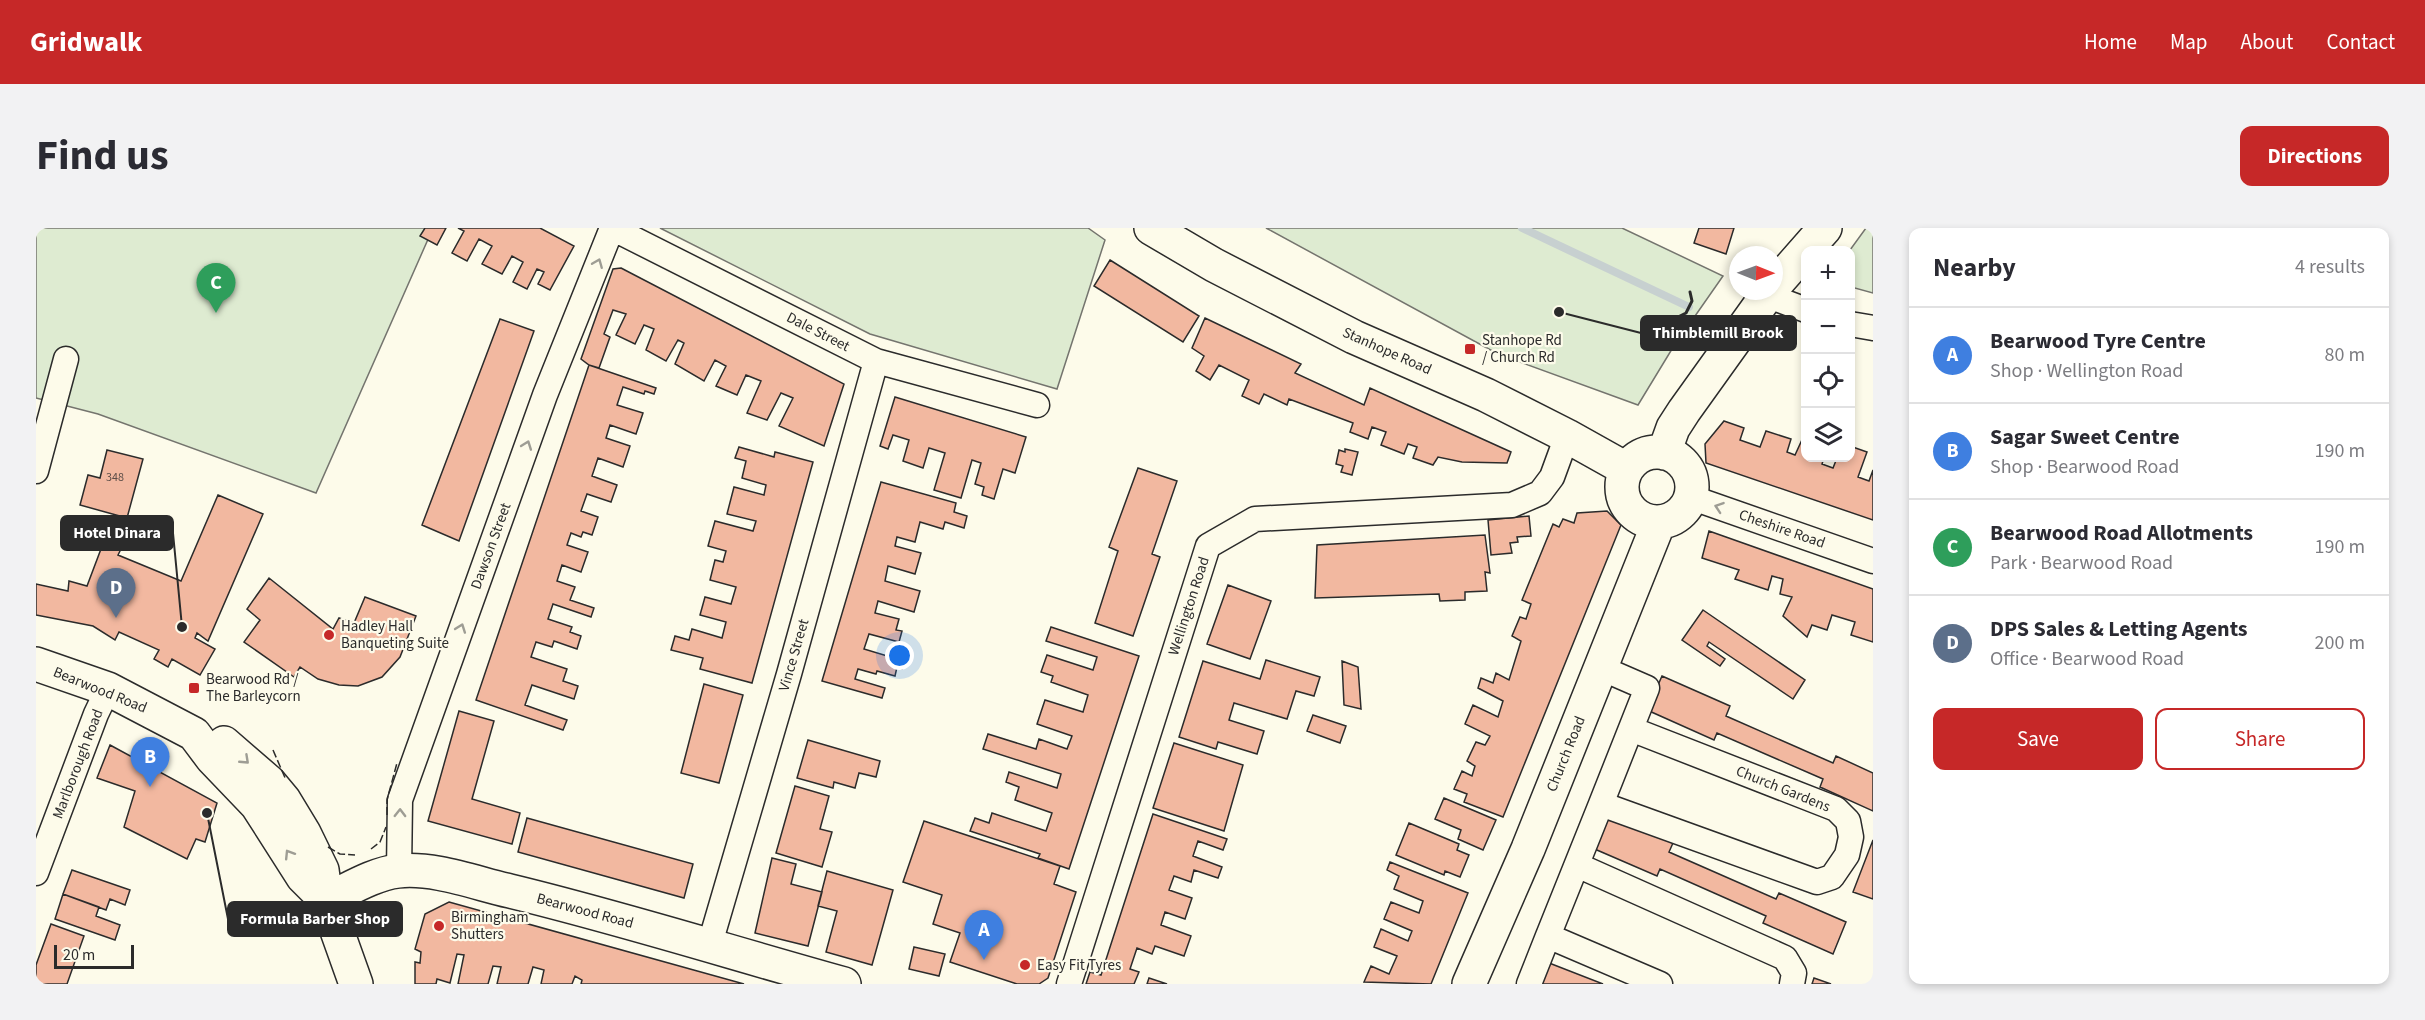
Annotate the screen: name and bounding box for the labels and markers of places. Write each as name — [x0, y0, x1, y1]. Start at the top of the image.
pin: C — [196, 264, 236, 313]
callout: Thimblemill Brook — [1641, 316, 1796, 350]
place label: Stanhope Rd / Church Rd — [1482, 330, 1562, 368]
marker: Stanhope Rd / Church Rd — [1463, 342, 1477, 356]
callout: Hotel Dinara — [61, 516, 173, 550]
pin: D — [96, 568, 136, 618]
place label: Hadley Hall Banqueting Suite — [341, 616, 449, 654]
marker: Hadley Hall Banqueting Suite — [322, 628, 336, 642]
place label: Bearwood Rd / The Barleycorn — [206, 669, 301, 707]
marker: Bearwood Rd / The Barleycorn — [187, 681, 201, 695]
pin: B — [130, 738, 170, 787]
callout: Formula Barber Shop — [228, 902, 402, 936]
place label: Birmingham Shutters — [451, 907, 529, 945]
pin: A — [964, 910, 1004, 960]
marker: Birmingham Shutters — [432, 919, 446, 933]
place label: Easy Fit Tyres — [1037, 955, 1121, 976]
marker: Easy Fit Tyres — [1018, 958, 1032, 972]

